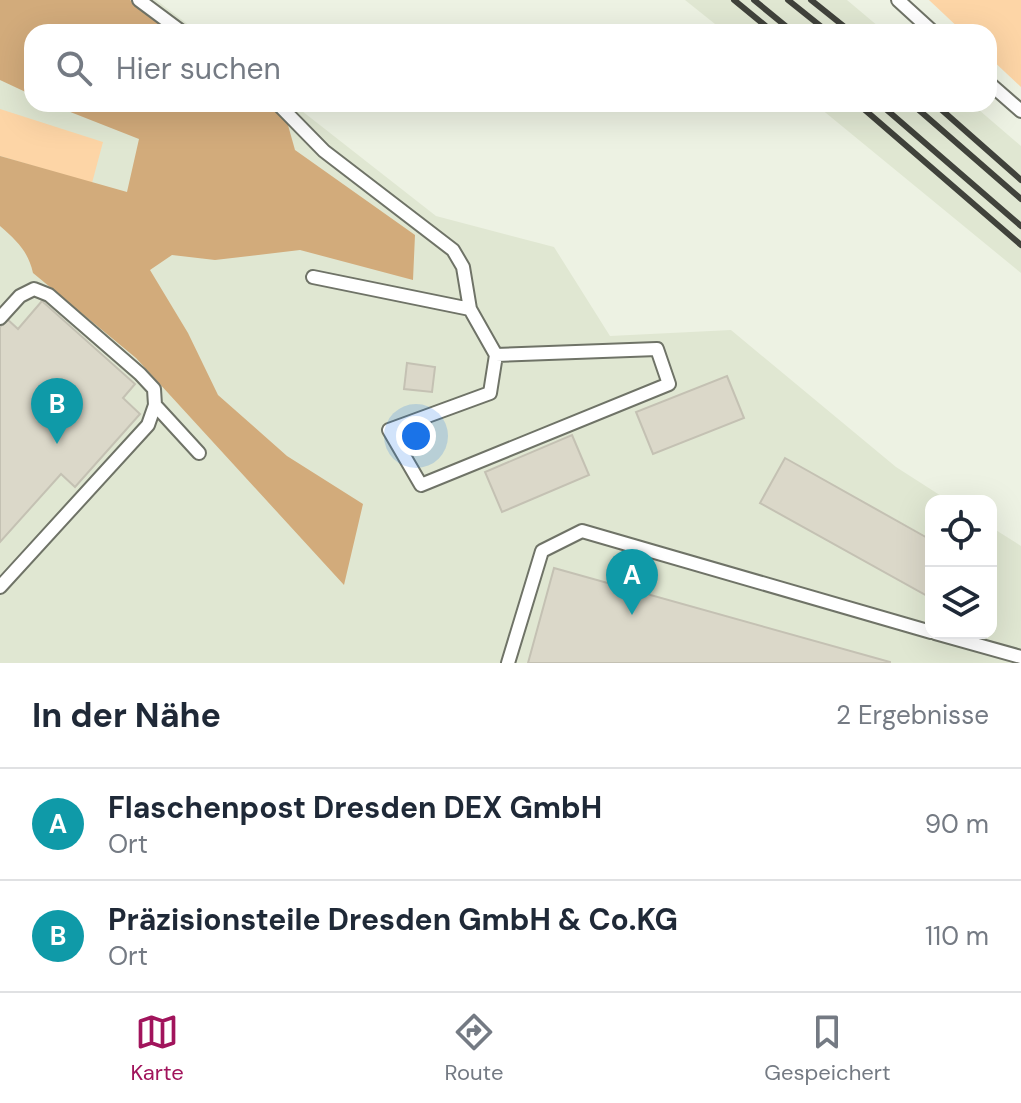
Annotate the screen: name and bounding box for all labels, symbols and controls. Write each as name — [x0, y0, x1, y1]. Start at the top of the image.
search box — [24, 24, 997, 112]
icon: search — [52, 46, 96, 90]
text: Hier suchen — [116, 49, 281, 88]
pin: B — [31, 378, 83, 444]
your location — [396, 416, 436, 456]
map controls — [925, 495, 997, 639]
button: locate — [925, 495, 997, 567]
pin: A — [606, 549, 658, 615]
button: layers — [925, 567, 997, 639]
text: In der Nähe — [32, 693, 221, 738]
text: 2 Ergebnisse — [836, 698, 989, 732]
text: Flaschenpost Dresden DEX GmbH — [108, 788, 602, 827]
text: A — [49, 807, 67, 841]
text: 90 m — [925, 807, 989, 841]
text: Ort — [108, 827, 148, 861]
text: Präzisionsteile Dresden GmbH & Co.KG — [108, 900, 678, 939]
text: B — [50, 919, 66, 953]
text: 110 m — [925, 919, 989, 953]
text: Ort — [108, 939, 148, 973]
tab: Karte — [130, 1010, 184, 1087]
tab: Route — [445, 1010, 503, 1087]
tab: Gespeichert — [764, 1010, 891, 1087]

